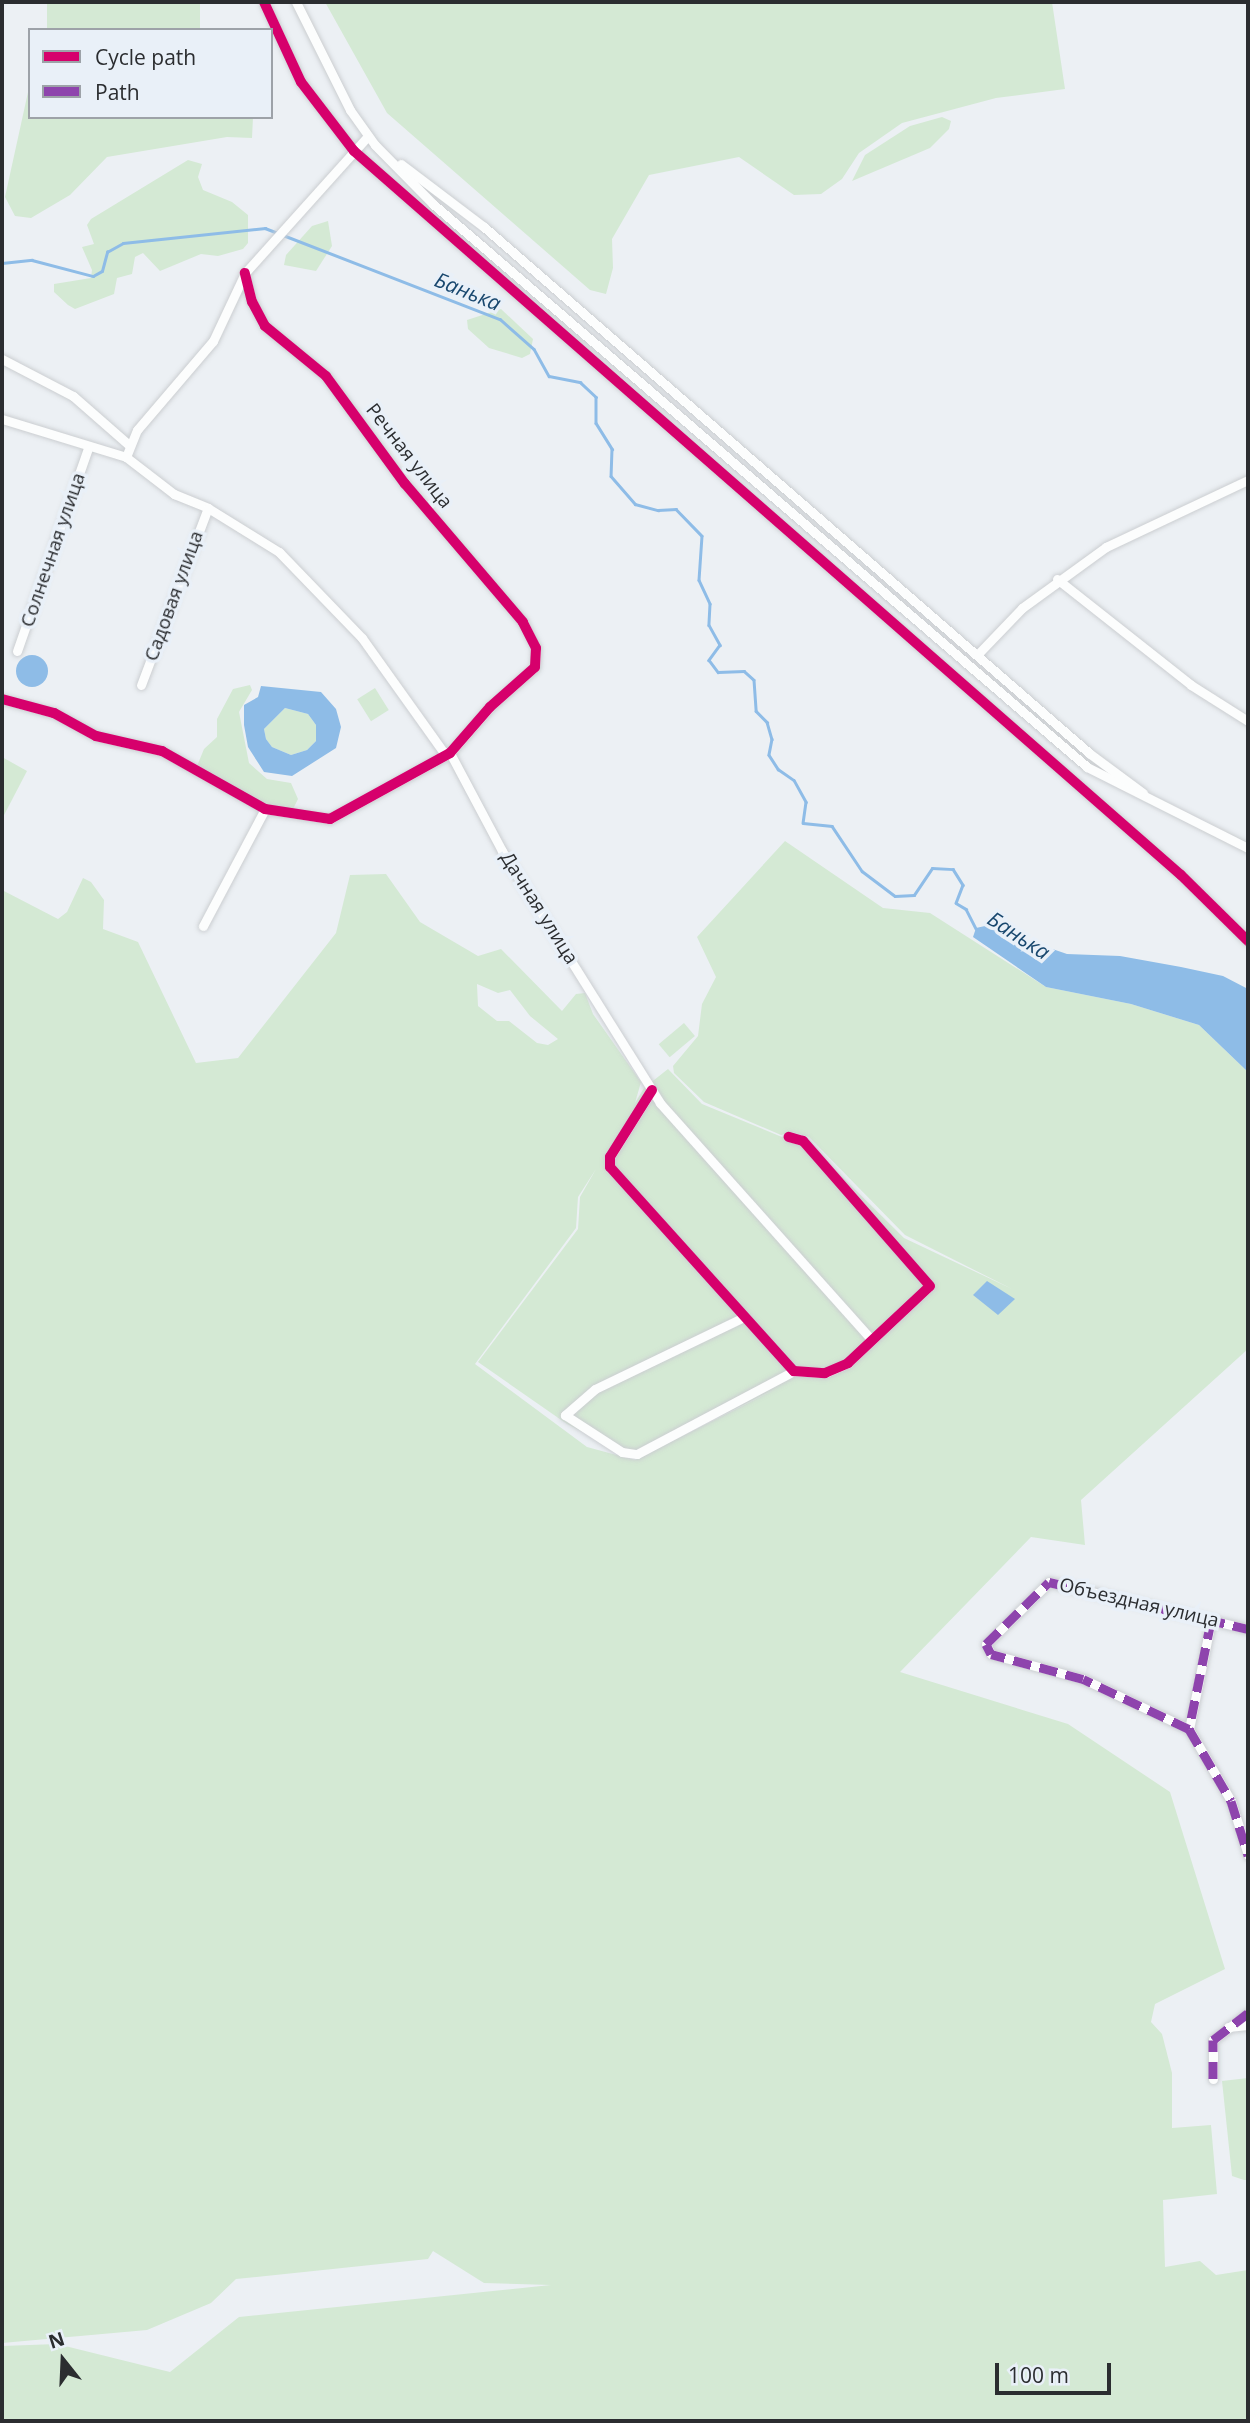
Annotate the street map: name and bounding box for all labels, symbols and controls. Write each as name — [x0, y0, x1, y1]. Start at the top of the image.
legend — [28, 28, 273, 119]
text: Cycle path — [95, 43, 196, 71]
text: Path — [95, 78, 140, 106]
water label: Банька — [431, 266, 505, 316]
street label: Речная улица — [361, 399, 457, 513]
street label: Солнечная улица — [16, 470, 90, 630]
street label: Садовая улица — [140, 528, 208, 664]
street label: Дачная улица — [495, 848, 583, 968]
water label: Банька — [983, 906, 1055, 964]
street label: Объездная улица — [1057, 1574, 1221, 1632]
north arrow — [28, 2325, 98, 2395]
text: N — [45, 2325, 68, 2355]
scale bar — [998, 2350, 1114, 2394]
text: 100 m — [1008, 2361, 1069, 2389]

